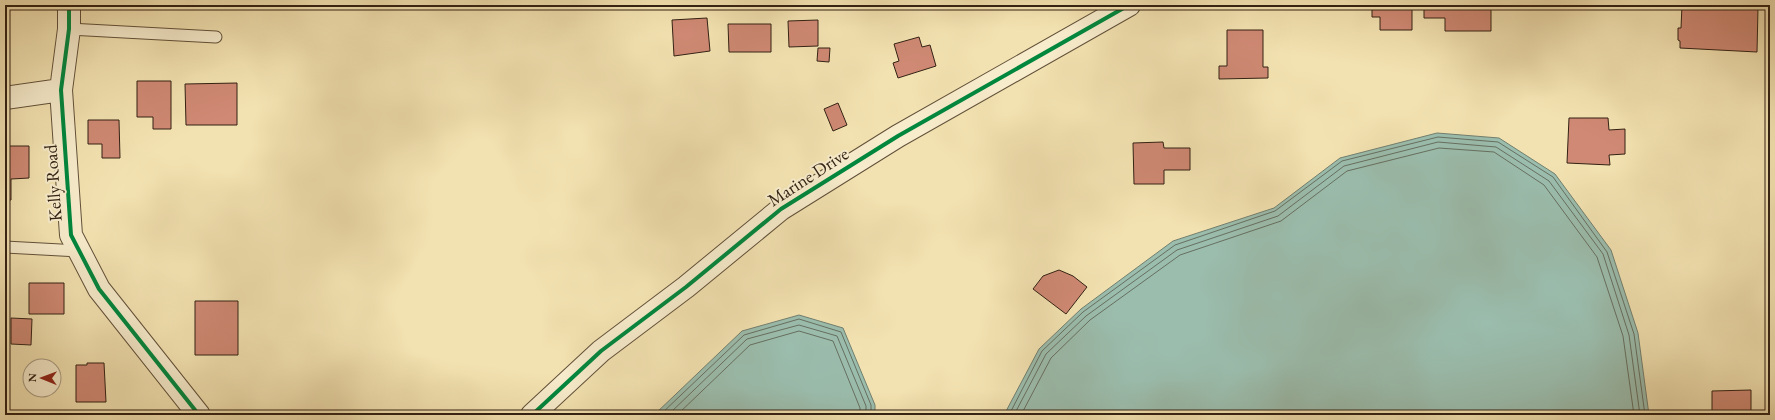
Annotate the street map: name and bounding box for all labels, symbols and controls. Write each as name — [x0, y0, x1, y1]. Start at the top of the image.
street label: Marine Drive — [763, 142, 853, 211]
street label: Kelly Road — [38, 143, 67, 222]
north arrow — [22, 358, 62, 398]
text: N — [25, 373, 39, 382]

